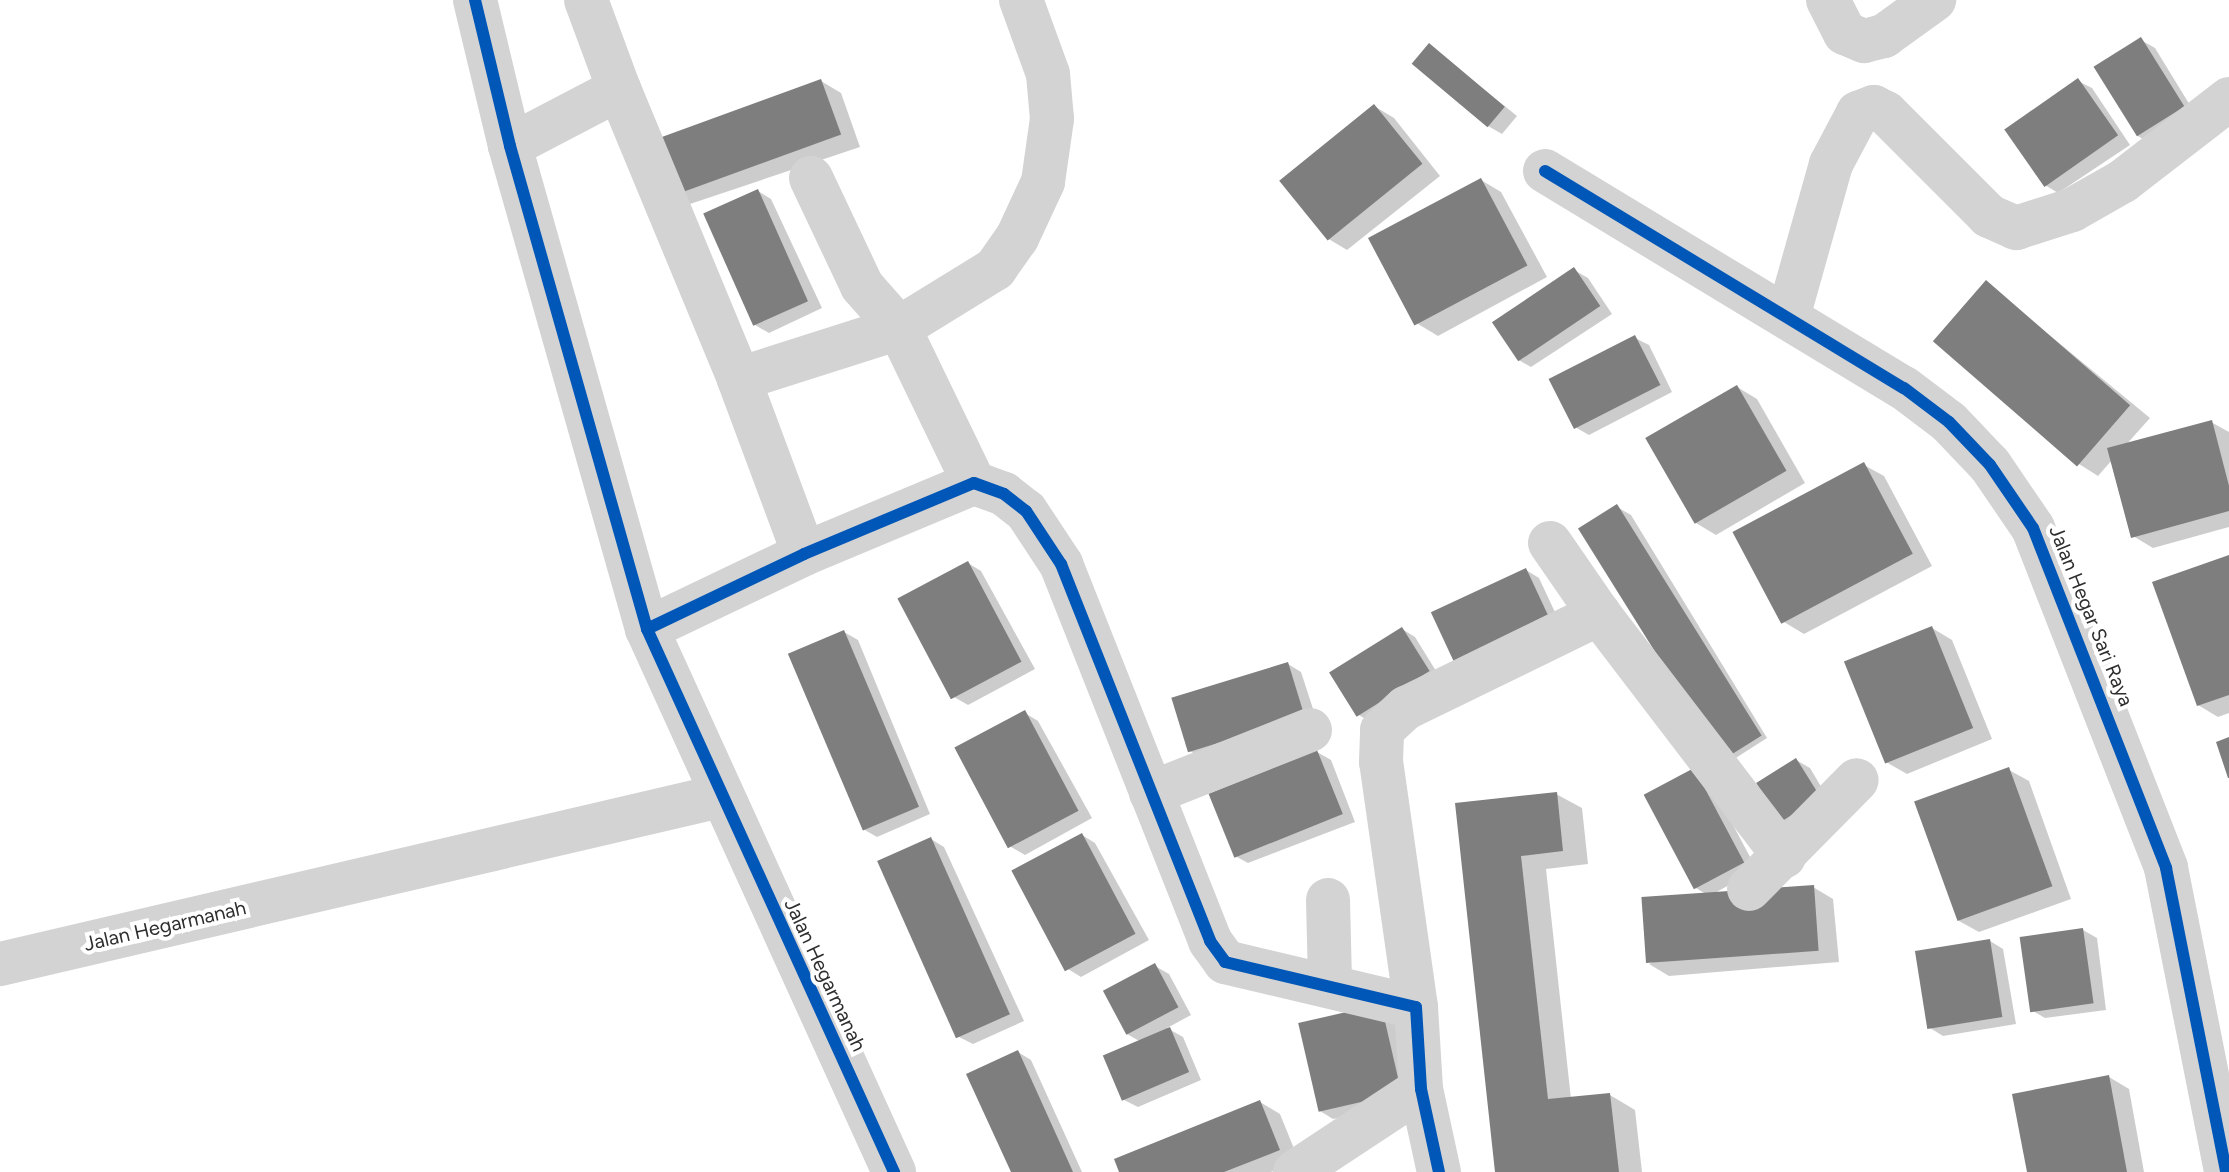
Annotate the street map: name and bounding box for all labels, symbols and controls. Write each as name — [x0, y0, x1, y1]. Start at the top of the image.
street label: Jalan Hegar Sari Raya — [2044, 522, 2138, 710]
street label: Jalan Hegarmanah — [779, 895, 871, 1055]
street label: Jalan Hegarmanah — [82, 896, 248, 956]

